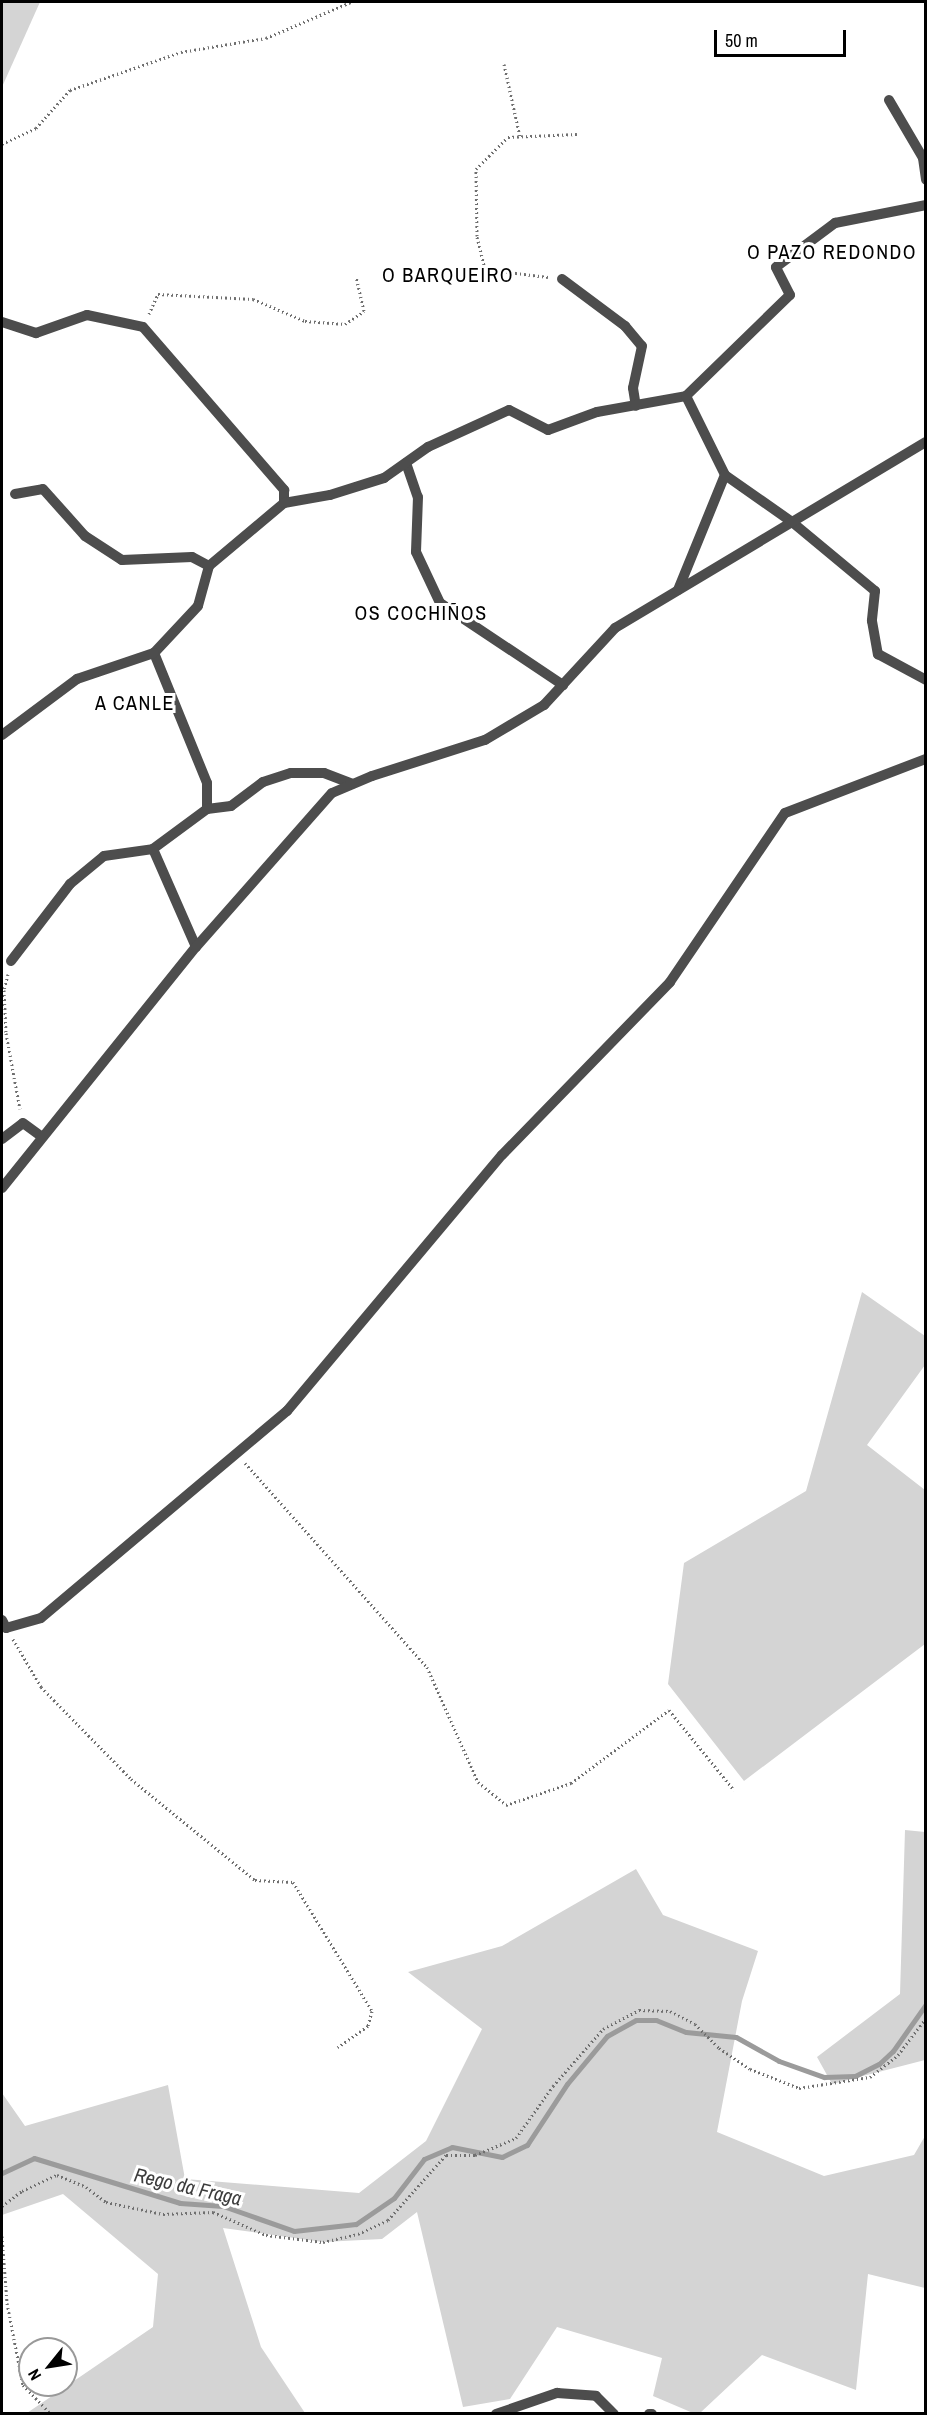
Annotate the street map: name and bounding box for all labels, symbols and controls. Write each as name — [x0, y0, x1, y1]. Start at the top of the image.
scale bar — [717, 18, 849, 56]
text: 50 m — [725, 28, 758, 53]
district label: O PAZO REDONDO — [747, 239, 917, 263]
district label: O BARQUEIRO — [382, 262, 514, 286]
district label: OS COCHIÑOS — [354, 600, 488, 624]
district label: A CANLE — [95, 690, 175, 714]
water label: Rego da Fraga — [132, 2162, 244, 2210]
north arrow — [18, 2337, 78, 2397]
text: N — [22, 2365, 46, 2385]

